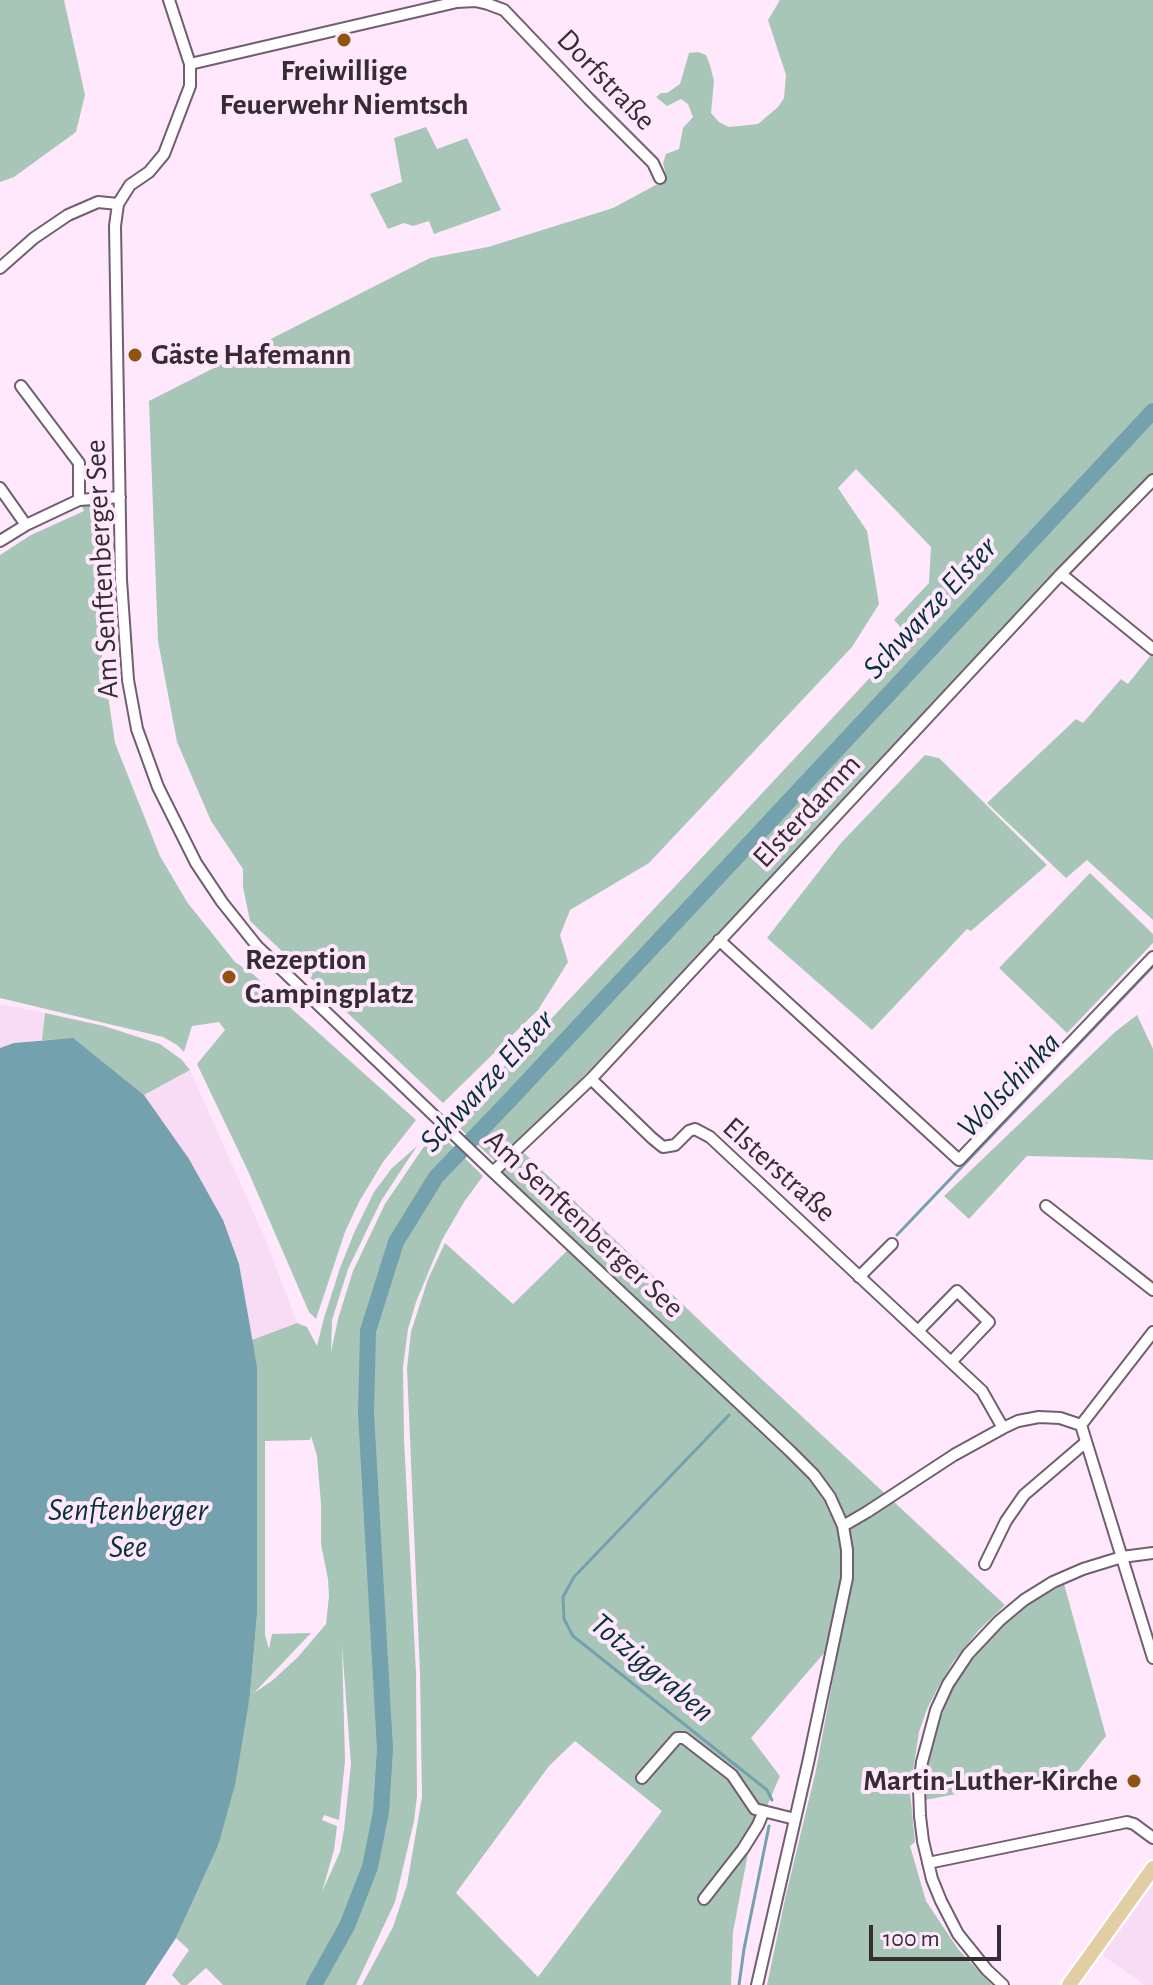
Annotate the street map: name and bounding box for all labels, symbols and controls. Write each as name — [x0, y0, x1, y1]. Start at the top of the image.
street label: Dorfstraße — [549, 22, 663, 138]
marker: Freiwillige Feuerwehr Niemtsch — [335, 31, 353, 49]
place label: Freiwillige Feuerwehr Niemtsch — [219, 53, 469, 124]
place label: Gäste Hafemann — [151, 337, 351, 373]
marker: Gäste Hafemann — [126, 346, 144, 364]
street label: Am Senftenberger See — [77, 438, 127, 700]
water label: Schwarze Elster — [855, 529, 1005, 687]
street label: Elsterdamm — [745, 747, 869, 875]
place label: Rezeption Campingplatz — [245, 942, 414, 1012]
marker: Rezeption Campingplatz — [220, 968, 238, 986]
water label: Schwarze Elster — [412, 1002, 562, 1160]
water label: Wolschinka — [949, 1024, 1069, 1146]
street label: Elsterstraße — [715, 1110, 843, 1230]
street label: Am Senftenberger See — [477, 1122, 691, 1326]
water label: Senftenberger See — [48, 1491, 208, 1566]
water label: Totziggraben — [582, 1605, 722, 1731]
place label: Martin-Luther-Kirche — [863, 1763, 1118, 1799]
marker: Martin-Luther-Kirche — [1125, 1772, 1143, 1790]
scale bar — [873, 1909, 1005, 1959]
text: 100 m — [883, 1927, 940, 1951]

